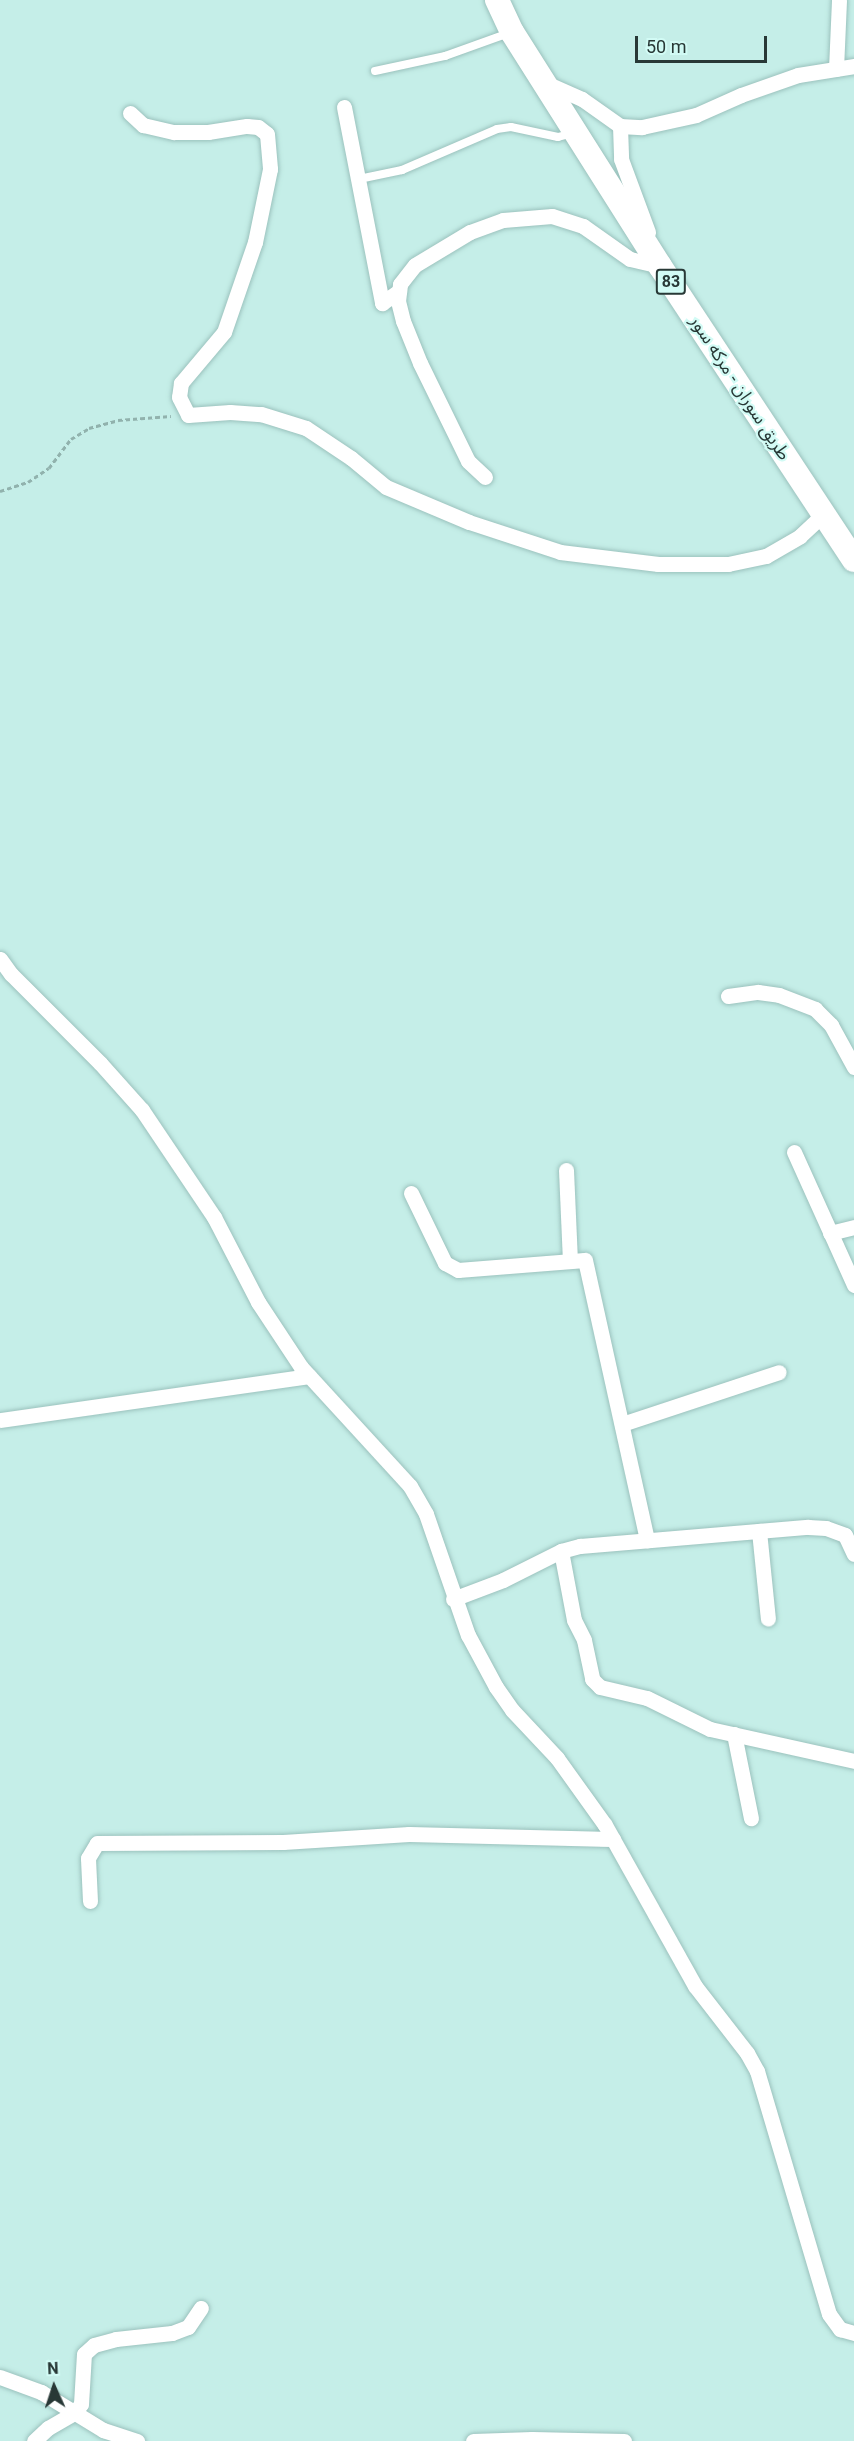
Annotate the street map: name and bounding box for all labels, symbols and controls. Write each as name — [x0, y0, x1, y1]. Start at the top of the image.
scale bar — [638, 24, 770, 62]
text: 50 m — [646, 36, 686, 57]
road number: 83 — [654, 269, 688, 295]
street label: طريق سوران - مركه سور — [685, 312, 795, 464]
north arrow — [24, 2357, 84, 2417]
text: N — [47, 2359, 59, 2378]

